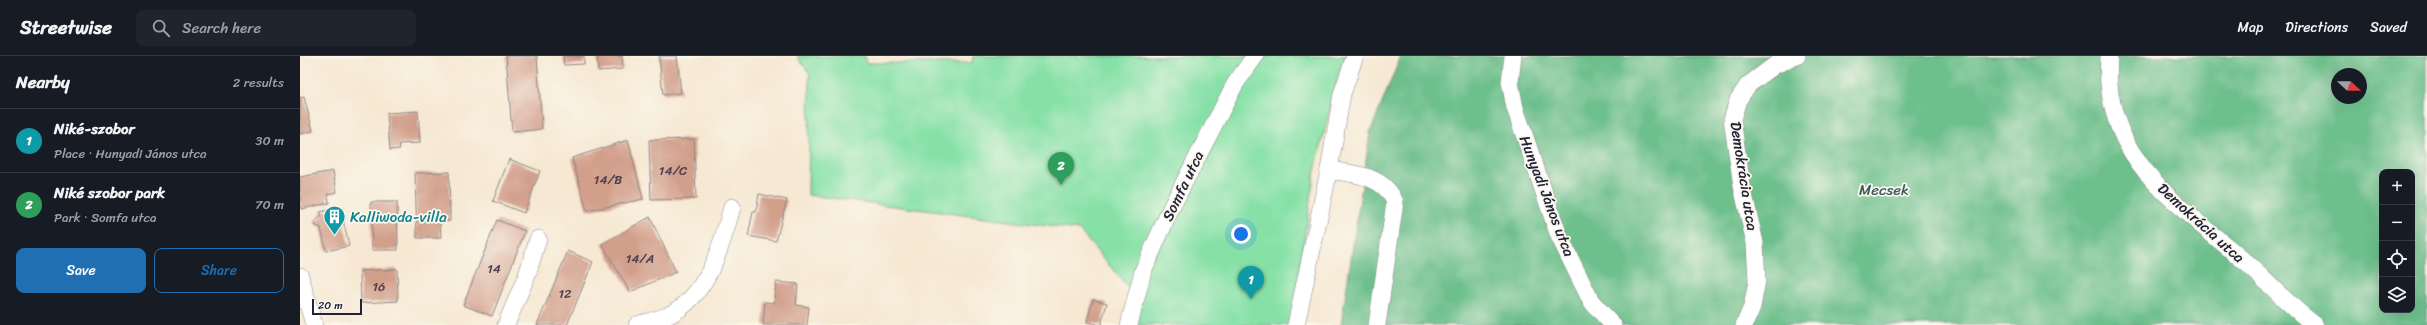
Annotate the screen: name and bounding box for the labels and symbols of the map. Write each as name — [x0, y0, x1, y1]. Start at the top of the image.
north arrow — [2331, 68, 2367, 104]
street label: Demokrácia utca — [1723, 120, 1766, 233]
street label: Hunyadi János utca — [1512, 132, 1582, 261]
street label: Somfa utca — [1155, 146, 1211, 226]
pin: 2 — [1048, 152, 1074, 185]
house number: 14/C — [659, 159, 687, 182]
house number: 14/B — [594, 168, 622, 191]
street label: Demokrácia utca — [2151, 176, 2251, 270]
park label: Mecsek — [1859, 177, 1909, 203]
building icon: Kalliwoda-villa — [322, 204, 348, 237]
place label: Kalliwoda-villa — [350, 204, 447, 230]
your location — [1231, 224, 1251, 244]
house number: 14/A — [626, 247, 654, 270]
house number: 14 — [487, 257, 501, 280]
pin: 1 — [1238, 266, 1264, 299]
house number: 16 — [373, 275, 385, 298]
house number: 12 — [558, 282, 572, 305]
scale bar — [312, 297, 362, 316]

